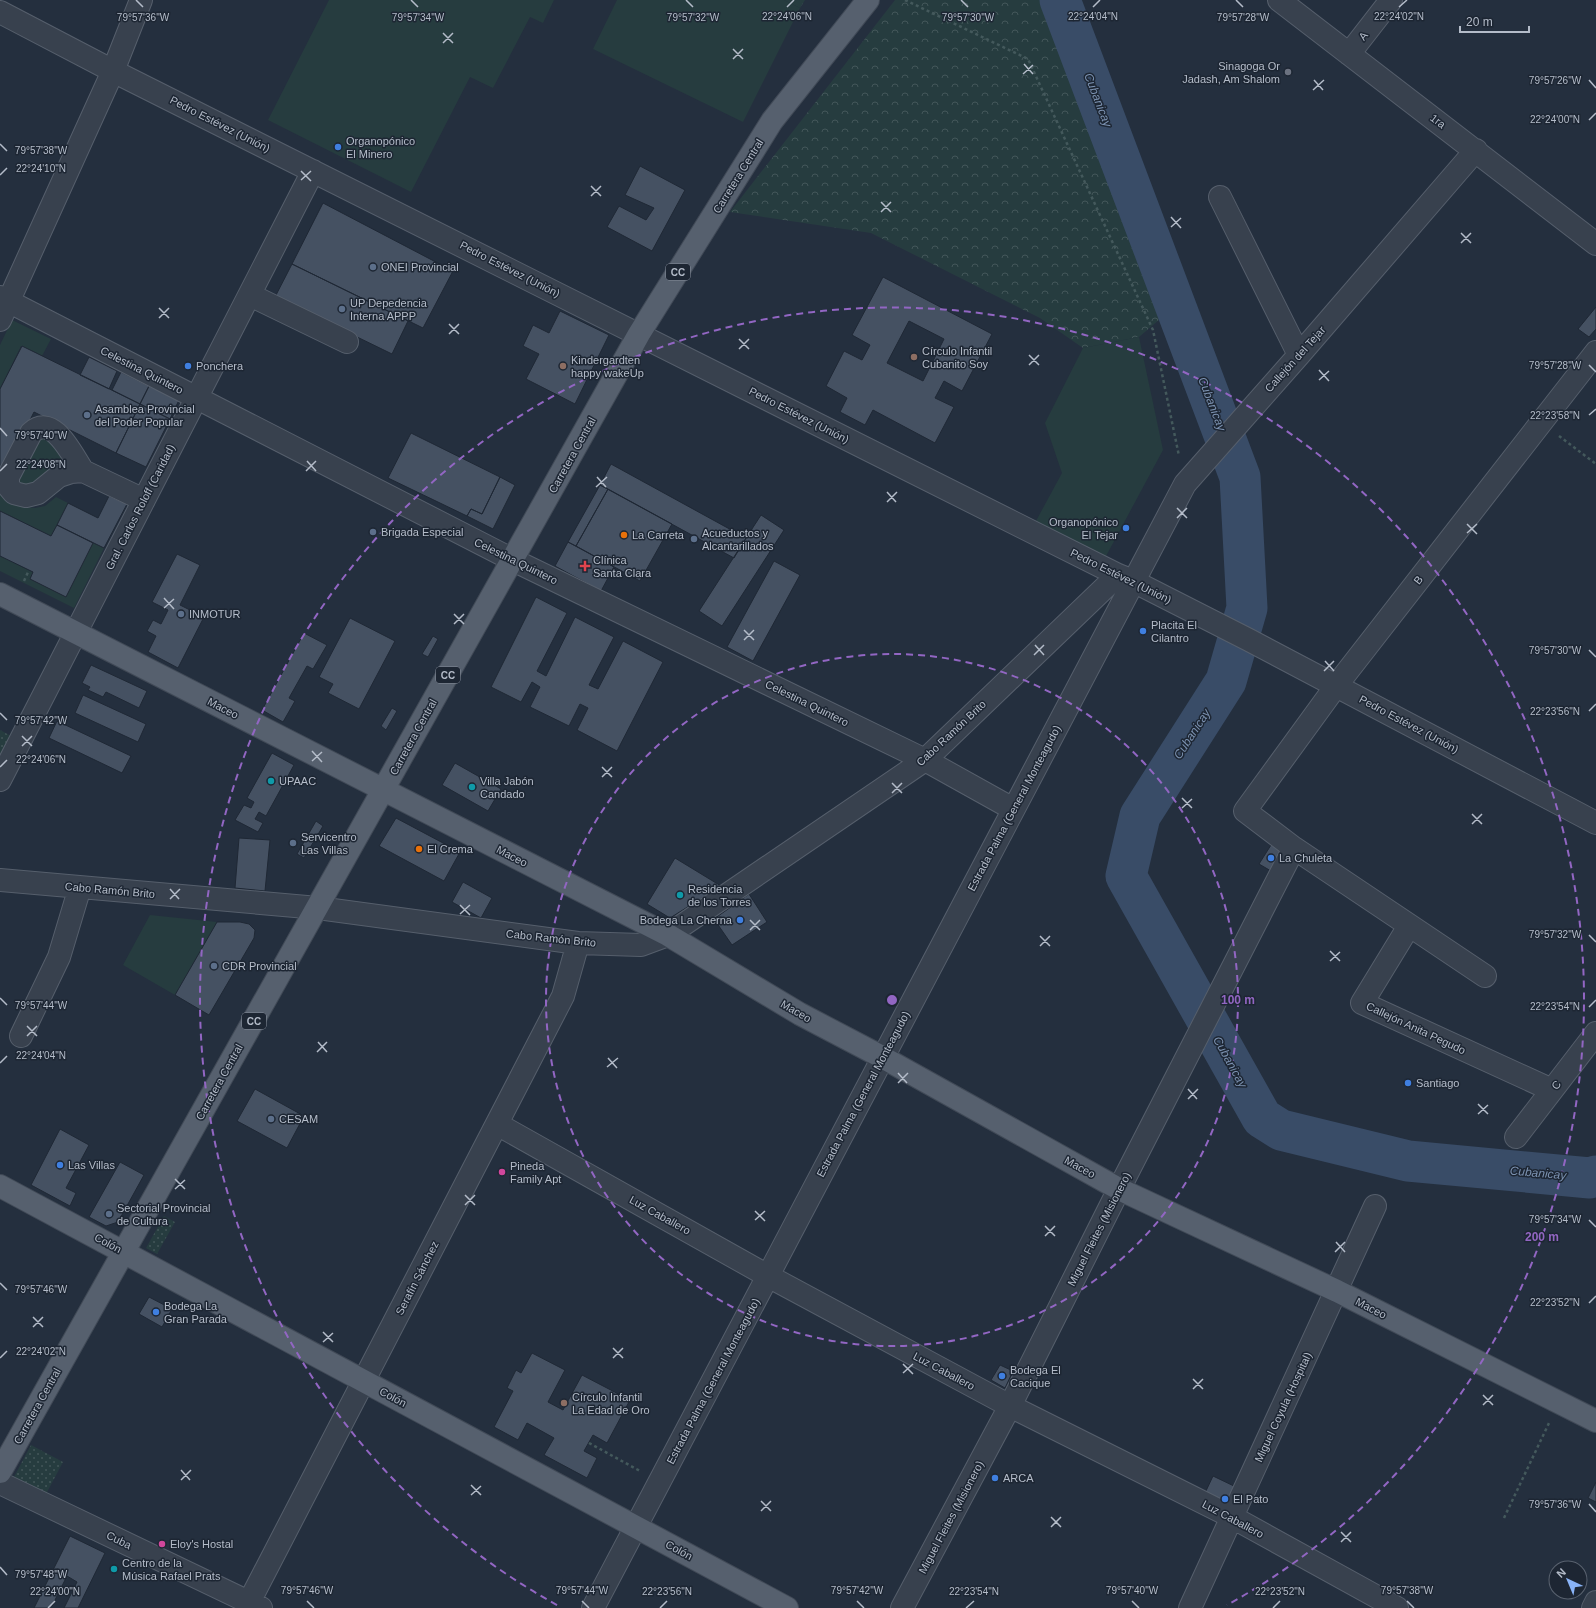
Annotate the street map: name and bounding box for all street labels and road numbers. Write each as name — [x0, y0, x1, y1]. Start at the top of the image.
street label: A — [1356, 29, 1370, 43]
street label: Pedro Estévez (Unión) — [168, 94, 272, 154]
street label: 1ra — [1428, 111, 1449, 131]
street label: Carretera Central — [710, 137, 766, 215]
street label: Pedro Estévez (Unión) — [458, 239, 562, 299]
road number: CC — [666, 264, 690, 280]
street label: Callejón del Tejar — [1262, 323, 1328, 394]
street label: Celestina Quintero — [99, 344, 185, 396]
street label: Pedro Estévez (Unión) — [747, 385, 851, 445]
street label: Carretera Central — [546, 415, 598, 495]
street label: Gral. Carlos Roloff (Caridad) — [103, 442, 177, 572]
street label: Celestina Quintero — [472, 536, 560, 586]
street label: Pedro Estévez (Unión) — [1069, 546, 1173, 606]
street label: B — [1411, 573, 1425, 587]
road number: CC — [436, 667, 460, 683]
street label: Celestina Quintero — [763, 678, 851, 728]
street label: Pedro Estévez (Unión) — [1357, 693, 1461, 755]
street label: Maceo — [206, 695, 240, 721]
street label: Carretera Central — [387, 697, 439, 777]
street label: Cabo Ramón Brito — [914, 698, 988, 768]
street label: Estrada Palma (General Monteagudo) — [965, 723, 1063, 893]
street label: Maceo — [495, 843, 529, 869]
street label: Cabo Ramón Brito — [64, 880, 156, 900]
street label: Cabo Ramón Brito — [505, 927, 597, 949]
street label: Maceo — [779, 998, 813, 1024]
street label: Callejón Anita Pegudo — [1364, 1000, 1468, 1056]
street label: Estrada Palma (General Monteagudo) — [814, 1009, 912, 1179]
road number: CC — [242, 1013, 266, 1029]
street label: Carretera Central — [193, 1042, 245, 1122]
street label: C — [1549, 1078, 1563, 1092]
street label: Maceo — [1063, 1154, 1097, 1180]
street label: Miguel Fleites (Misionero) — [1065, 1170, 1133, 1288]
street label: Luz Caballero — [627, 1193, 693, 1237]
street label: Colón — [92, 1231, 124, 1255]
street label: Serafín Sánchez — [393, 1239, 441, 1317]
street label: Maceo — [1354, 1295, 1388, 1321]
street label: Estrada Palma (General Monteagudo) — [664, 1296, 762, 1466]
street label: Luz Caballero — [911, 1350, 977, 1392]
street label: Miguel Coyula (Hospital) — [1252, 1350, 1314, 1464]
street label: Carretera Central — [11, 1366, 63, 1446]
street label: Colón — [377, 1385, 409, 1409]
street label: Miguel Fleites (Misionero) — [916, 1459, 986, 1575]
street label: Luz Caballero — [1200, 1498, 1266, 1540]
street label: Cuba — [105, 1529, 134, 1552]
street label: Colón — [663, 1538, 695, 1562]

